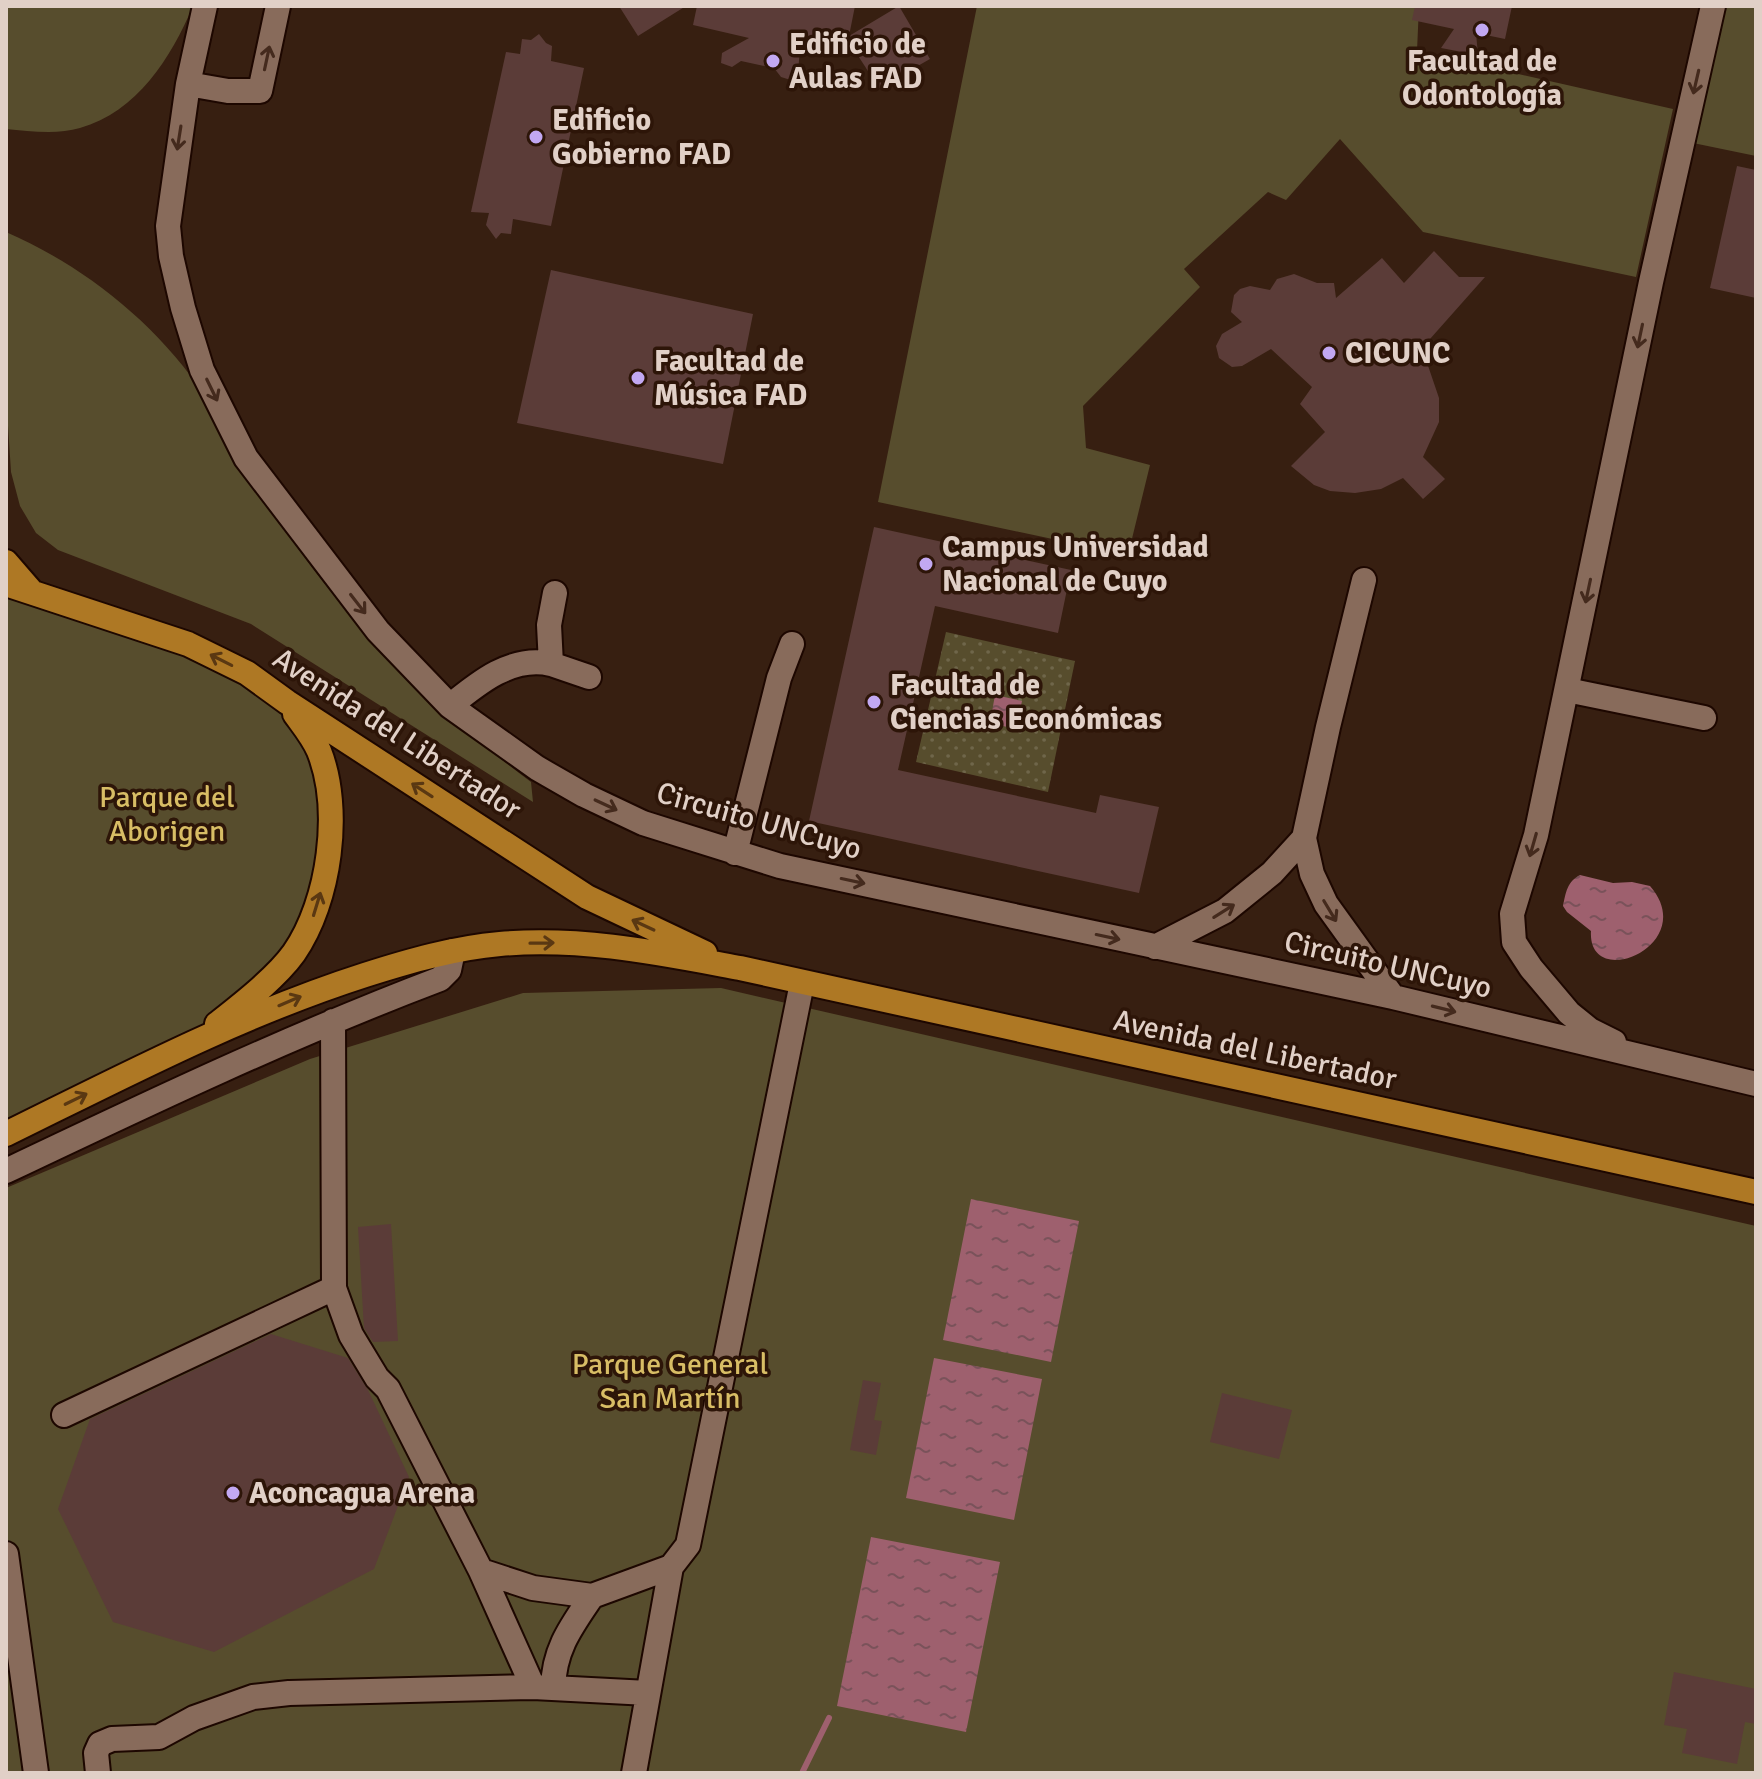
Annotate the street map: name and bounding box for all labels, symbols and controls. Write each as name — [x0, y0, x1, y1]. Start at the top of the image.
marker: Facultad de Odontología — [1473, 21, 1491, 39]
place label: Edificio de Aulas FAD — [789, 26, 926, 97]
place label: Facultad de Odontología — [1402, 43, 1562, 114]
one-way arrow — [260, 46, 275, 72]
marker: Edificio de Aulas FAD — [764, 52, 782, 70]
one-way arrow — [1688, 69, 1703, 94]
place label: Edificio Gobierno FAD — [552, 102, 731, 173]
one-way arrow — [171, 124, 186, 150]
marker: Edificio Gobierno FAD — [527, 128, 545, 146]
one-way arrow — [1632, 323, 1647, 348]
place label: CICUNC — [1345, 335, 1450, 372]
place label: Facultad de Música FAD — [654, 343, 807, 414]
marker: CICUNC — [1320, 344, 1338, 362]
marker: Facultad de Música FAD — [629, 369, 647, 387]
one-way arrow — [205, 378, 220, 402]
place label: Campus Universidad Nacional de Cuyo — [942, 529, 1209, 600]
marker: Campus Universidad Nacional de Cuyo — [917, 555, 935, 573]
one-way arrow — [1580, 577, 1595, 603]
one-way arrow — [349, 593, 366, 614]
street label: Avenida del Libertador — [266, 640, 528, 828]
one-way arrow — [210, 652, 234, 668]
place label: Facultad de Ciencias Económicas — [890, 667, 1162, 738]
marker: Facultad de Ciencias Económicas — [865, 693, 883, 711]
street label: Circuito UNCuyo — [652, 774, 866, 868]
park label: Parque del Aborigen — [99, 779, 235, 850]
one-way arrow — [411, 781, 433, 798]
one-way arrow — [593, 798, 617, 813]
one-way arrow — [1525, 831, 1540, 857]
one-way arrow — [840, 874, 866, 889]
one-way arrow — [311, 892, 325, 917]
one-way arrow — [1322, 899, 1338, 922]
one-way arrow — [1212, 902, 1234, 919]
one-way arrow — [632, 917, 656, 932]
street label: Circuito UNCuyo — [1281, 923, 1495, 1007]
one-way arrow — [1094, 930, 1120, 945]
one-way arrow — [528, 935, 555, 951]
one-way arrow — [277, 992, 302, 1007]
street label: Avenida del Libertador — [1110, 1002, 1400, 1098]
one-way arrow — [1430, 1003, 1456, 1018]
one-way arrow — [64, 1091, 88, 1107]
park label: Parque General San Martín — [572, 1346, 768, 1417]
place label: Aconcagua Arena — [249, 1475, 475, 1512]
marker: Aconcagua Arena — [224, 1484, 242, 1502]

